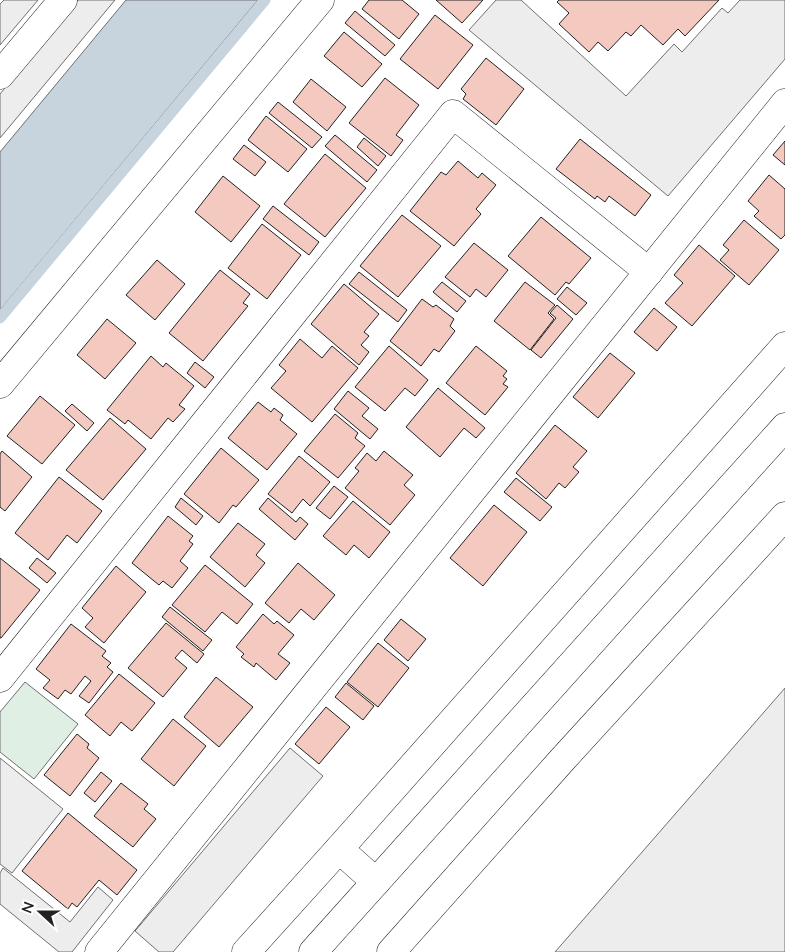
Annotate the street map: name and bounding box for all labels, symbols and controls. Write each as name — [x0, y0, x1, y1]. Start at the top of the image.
north arrow — [15, 887, 65, 937]
text: N — [18, 899, 37, 915]

